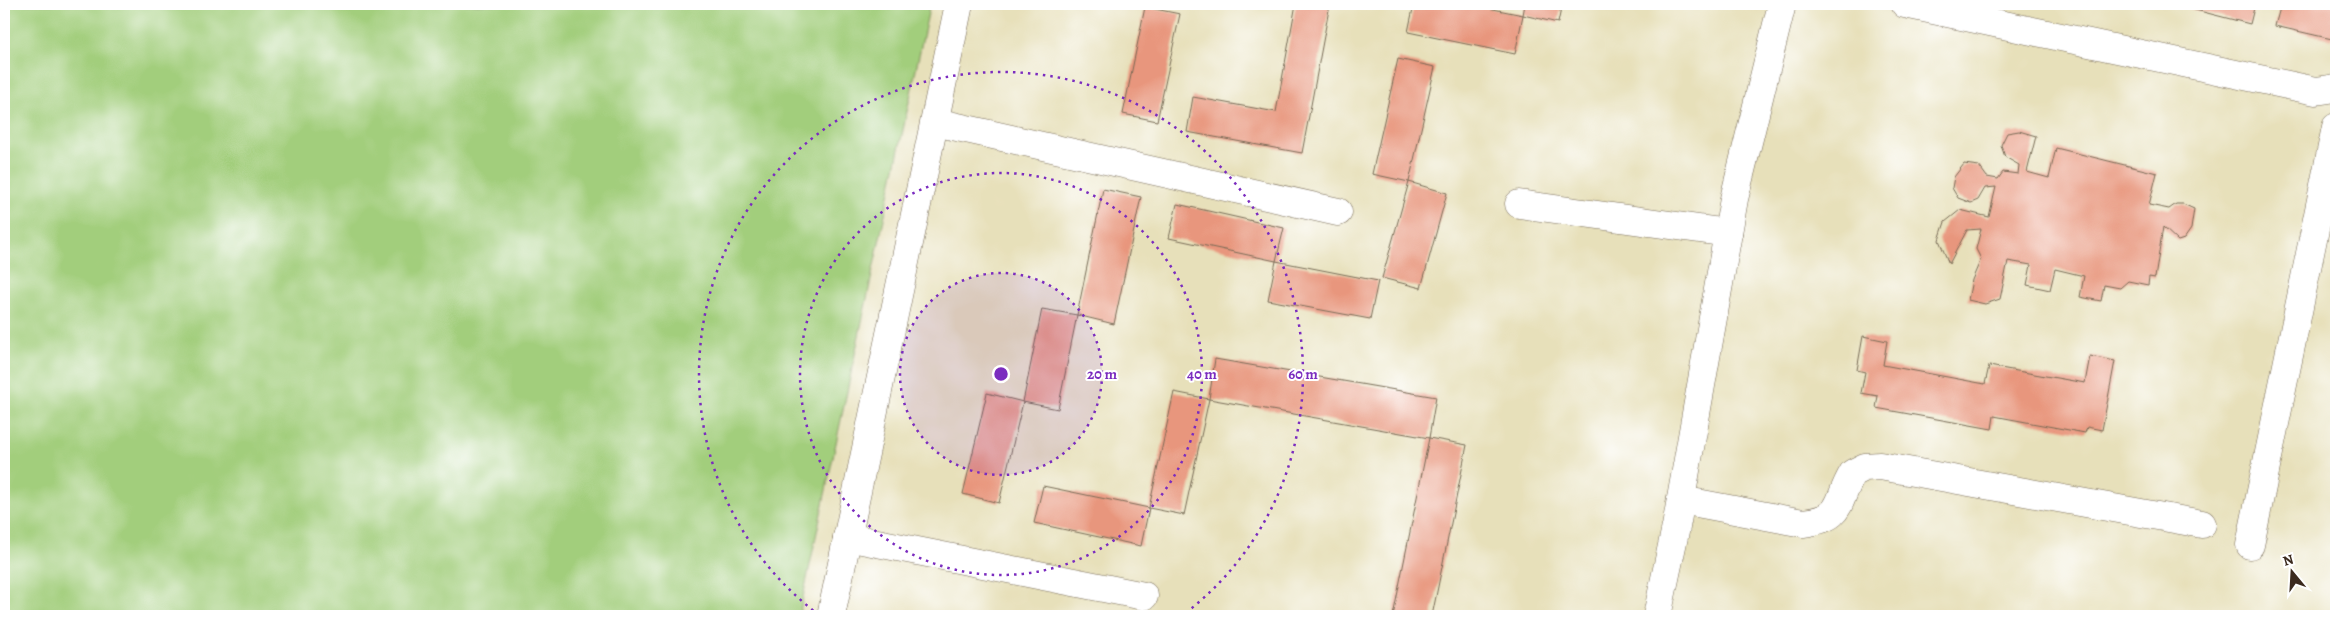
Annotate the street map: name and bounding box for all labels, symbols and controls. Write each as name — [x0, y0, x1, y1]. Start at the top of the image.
text: 20 m — [1087, 364, 1117, 384]
text: 40 m — [1187, 364, 1217, 384]
text: 60 m — [1288, 364, 1318, 384]
centre of rings — [992, 365, 1010, 383]
north arrow — [2268, 548, 2318, 598]
text: N — [2280, 550, 2296, 571]

